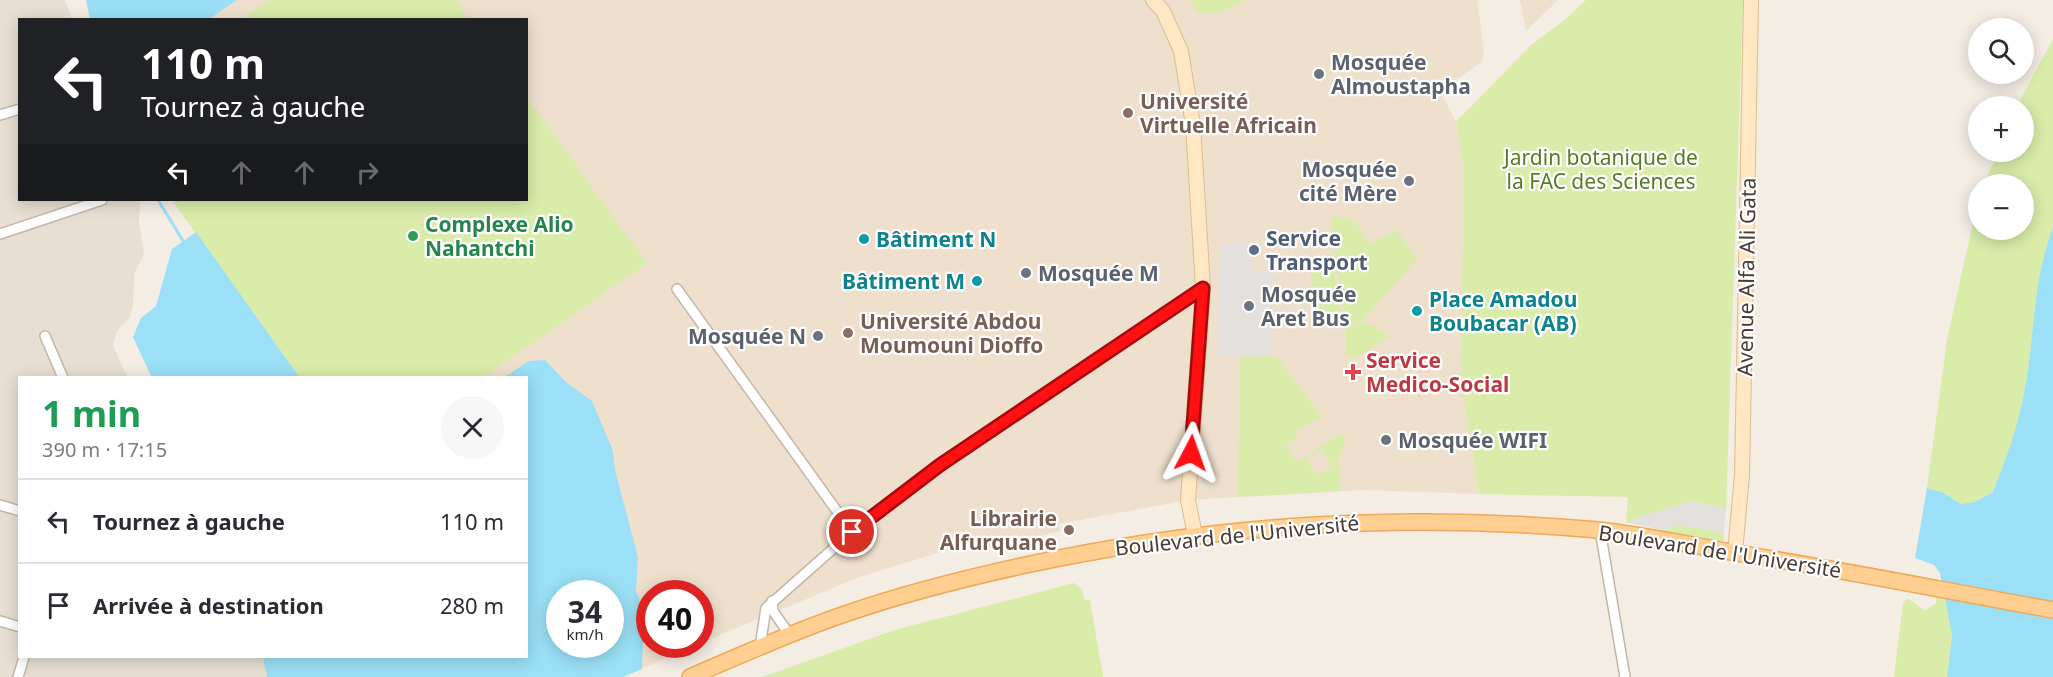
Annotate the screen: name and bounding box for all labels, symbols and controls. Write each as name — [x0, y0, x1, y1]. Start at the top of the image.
map controls — [1968, 18, 2034, 240]
button: search — [1968, 18, 2034, 84]
text: 110 m — [141, 34, 265, 91]
icon: left — [42, 42, 120, 120]
place label: Mosquée Almoustapha — [1331, 48, 1471, 100]
marker: Mosquée Almoustapha — [1312, 67, 1326, 81]
place label: Université Virtuelle Africain — [1140, 87, 1317, 139]
text: Tournez à gauche — [141, 88, 365, 125]
button: + — [1968, 96, 2034, 162]
marker: Université Virtuelle Africain — [1121, 106, 1135, 120]
park label: Jardin botanique de la FAC des Sciences — [1502, 143, 1698, 195]
place label: Mosquée cité Mère — [1299, 155, 1397, 207]
icon: left — [162, 156, 195, 189]
icon: ahead — [225, 156, 258, 189]
icon: ahead — [288, 156, 321, 189]
icon: right — [351, 156, 384, 189]
marker: Mosquée cité Mère — [1402, 174, 1416, 188]
button: − — [1968, 174, 2034, 240]
street label: Avenue Alfa Ali Gata — [1730, 177, 1762, 377]
place label: Complexe Alio Nahantchi — [425, 210, 574, 262]
place label: Service Transport — [1266, 224, 1368, 276]
place label: Bâtiment N — [876, 225, 996, 253]
marker: Complexe Alio Nahantchi — [406, 229, 420, 243]
marker: Bâtiment N — [857, 232, 871, 246]
marker: Service Transport — [1247, 243, 1261, 257]
place label: Mosquée M — [1038, 259, 1159, 287]
marker: Mosquée M — [1019, 266, 1033, 280]
place label: Bâtiment M — [842, 267, 965, 295]
marker: Bâtiment M — [970, 274, 984, 288]
place label: Mosquée Aret Bus — [1261, 280, 1356, 332]
place label: Place Amadou Boubacar (AB) — [1429, 285, 1577, 337]
marker: Mosquée Aret Bus — [1242, 299, 1256, 313]
marker: Place Amadou Boubacar (AB) — [1410, 304, 1424, 318]
place label: Université Abdou Moumouni Dioffo — [860, 307, 1043, 359]
place label: Mosquée N — [688, 322, 806, 350]
marker: Université Abdou Moumouni Dioffo — [841, 326, 855, 340]
marker: Mosquée N — [811, 329, 825, 343]
place label: Service Medico-Social — [1366, 346, 1509, 398]
marker: Service Medico-Social — [1344, 363, 1362, 381]
text: 1 min — [42, 389, 141, 438]
button: close — [441, 396, 504, 459]
position arrow — [1159, 421, 1223, 485]
place label: Mosquée WIFI — [1398, 426, 1547, 454]
marker: Mosquée WIFI — [1379, 433, 1393, 447]
text: 390 m · 17:15 — [42, 436, 167, 463]
place label: Librairie Alfurquane — [940, 504, 1057, 556]
icon: left — [42, 505, 75, 538]
text: Tournez à gauche — [93, 506, 285, 536]
text: 110 m — [440, 506, 504, 536]
pin — [826, 506, 877, 557]
street label: Boulevard de l'Université — [1113, 508, 1361, 562]
icon: arrive — [835, 515, 868, 548]
street label: Boulevard de l'Université — [1597, 518, 1843, 584]
marker: Librairie Alfurquane — [1062, 523, 1076, 537]
speed limit sign: 40 — [636, 580, 714, 658]
icon: arrive — [42, 589, 75, 622]
text: Arrivée à destination — [93, 590, 324, 620]
text: 280 m — [440, 590, 504, 620]
text: 34 — [568, 591, 602, 632]
text: km/h — [567, 624, 603, 644]

